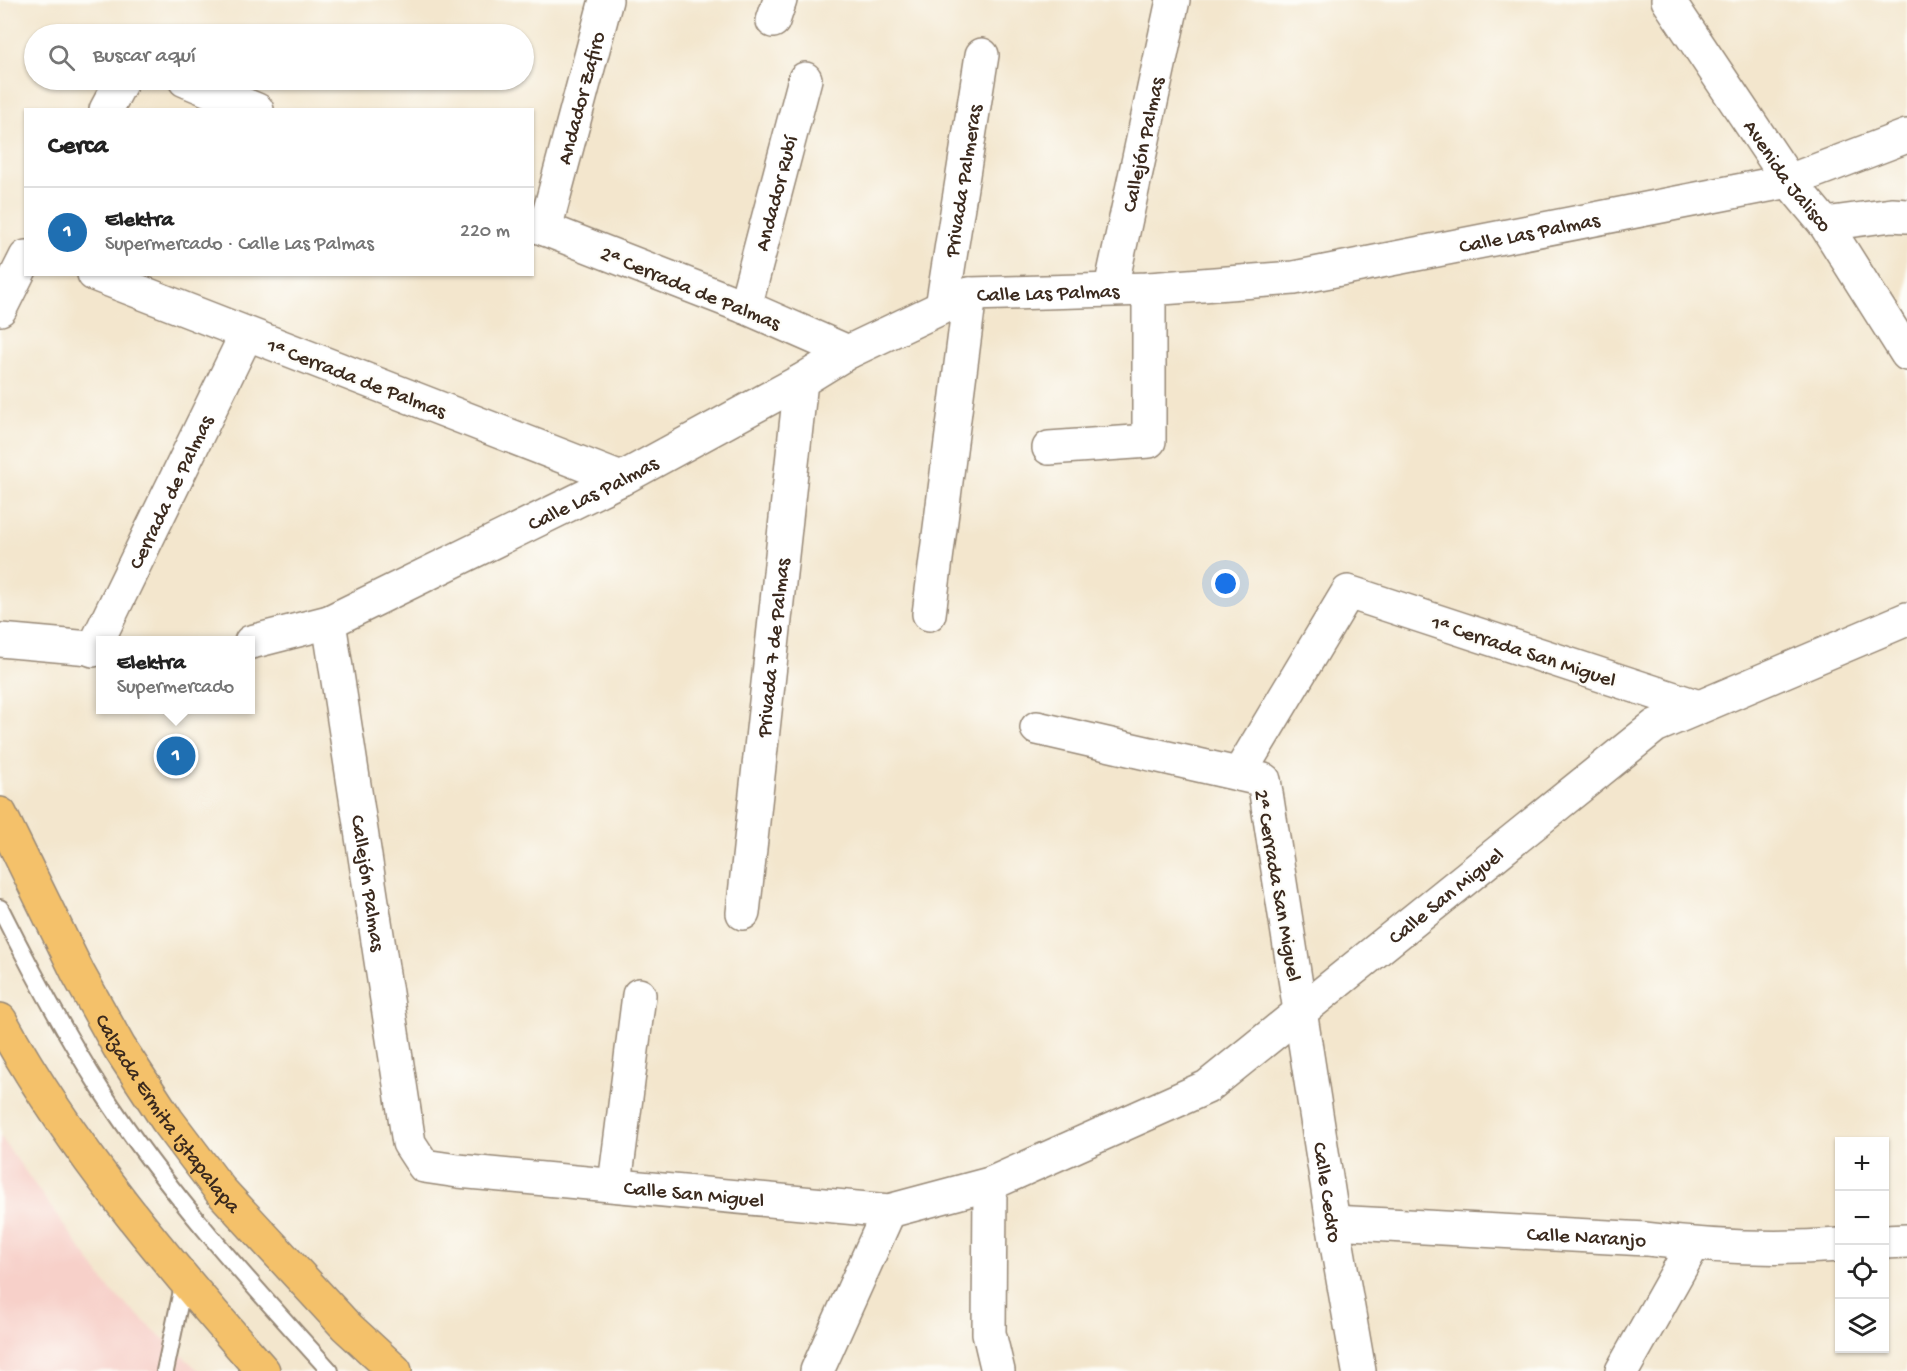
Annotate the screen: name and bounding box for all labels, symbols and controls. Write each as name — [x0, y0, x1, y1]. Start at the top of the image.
search box — [24, 24, 534, 90]
street label: Andador Zafiro — [554, 29, 613, 168]
icon: search — [45, 41, 78, 74]
text: Buscar aquí — [93, 44, 196, 70]
street label: Callejón Palmas — [1119, 74, 1172, 215]
street label: Privada Palmeras — [941, 102, 990, 260]
street label: Avenida Jalisco — [1736, 116, 1836, 238]
text: Cerca — [48, 132, 108, 163]
street label: Andador Rubí — [751, 133, 806, 254]
text: Elektra — [105, 208, 174, 234]
street label: Calle Las Palmas — [1457, 209, 1603, 261]
text: 1 — [63, 221, 72, 244]
text: 220 m — [460, 221, 510, 244]
text: Supermercado · Calle Las Palmas — [105, 234, 374, 257]
street label: 2ª Cerrada de Palmas — [596, 243, 785, 338]
street label: Calle Las Palmas — [977, 281, 1121, 310]
street label: 1ª Cerrada de Palmas — [261, 334, 450, 426]
street label: Cerrada de Palmas — [125, 411, 222, 574]
street label: Calle Las Palmas — [525, 452, 665, 539]
street label: Privada 7 de Palmas — [753, 556, 798, 740]
your location — [1211, 569, 1240, 598]
street label: 1ª Cerrada San Miguel — [1426, 611, 1618, 695]
popup — [96, 636, 255, 714]
text: Elektra — [117, 651, 185, 677]
text: Supermercado — [117, 677, 234, 700]
pin: 1 — [156, 734, 195, 778]
street label: 2ª Cerrada San Miguel — [1246, 788, 1305, 984]
street label: Callejón Palmas — [343, 814, 389, 955]
street label: Calle San Miguel — [1385, 844, 1510, 952]
street label: Calzada Ermita Iztapalapa — [87, 1011, 245, 1221]
map controls — [1835, 1137, 1889, 1353]
button: + — [1835, 1137, 1889, 1191]
street label: Calle Cedro — [1305, 1141, 1345, 1245]
street label: Calle San Miguel — [622, 1177, 765, 1215]
button: − — [1835, 1191, 1889, 1245]
street label: Calle Naranjo — [1526, 1224, 1647, 1255]
button: locate — [1835, 1245, 1889, 1299]
button: layers — [1835, 1299, 1889, 1353]

